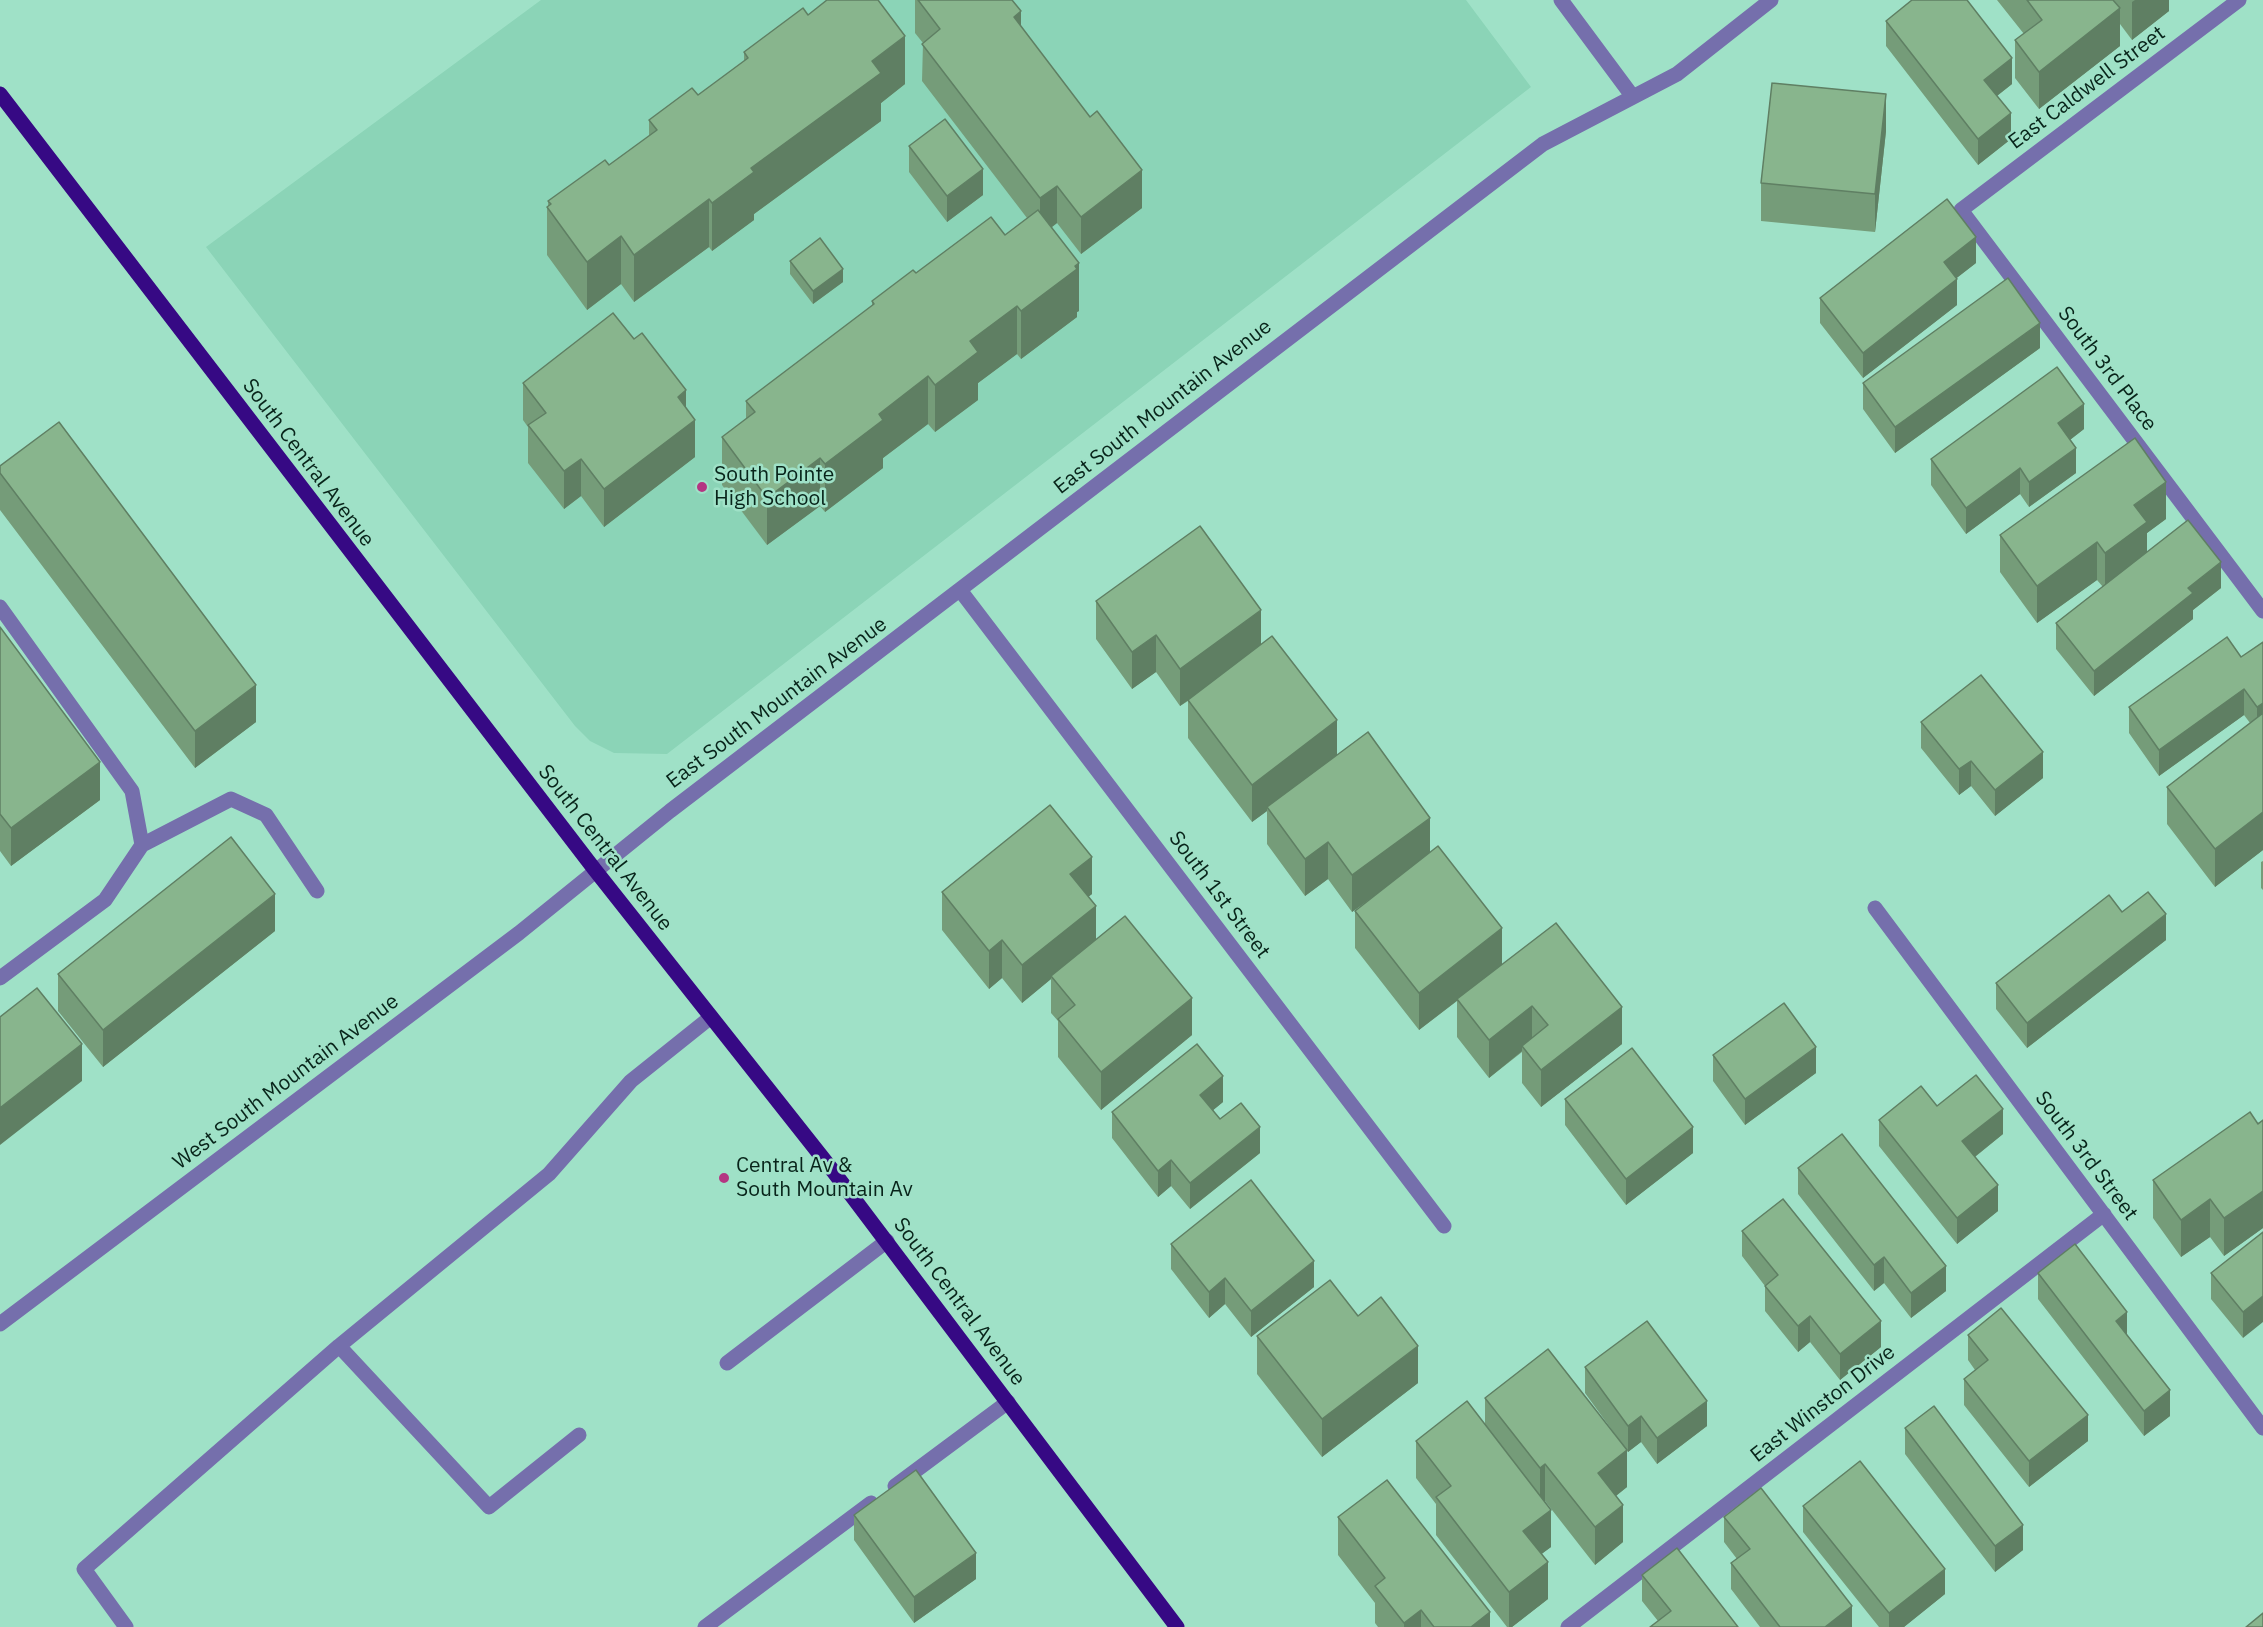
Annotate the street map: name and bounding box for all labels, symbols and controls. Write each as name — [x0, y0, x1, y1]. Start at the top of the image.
street label: East Caldwell Street — [2004, 21, 2170, 155]
street label: South 3rd Place — [2052, 302, 2162, 436]
street label: East South Mountain Avenue — [1049, 314, 1277, 500]
street label: South Central Avenue — [237, 374, 379, 552]
place label: South Pointe High School — [714, 462, 834, 512]
marker: South Pointe High School — [695, 480, 709, 494]
street label: East South Mountain Avenue — [662, 612, 892, 794]
street label: South Central Avenue — [532, 760, 678, 936]
street label: South 1st Street — [1163, 826, 1275, 964]
street label: West South Mountain Avenue — [168, 989, 404, 1175]
street label: South 3rd Street — [2029, 1086, 2143, 1226]
place label: Central Av & South Mountain Av — [736, 1153, 913, 1203]
marker: Central Av & South Mountain Av — [717, 1171, 731, 1185]
street label: South Central Avenue — [888, 1213, 1030, 1391]
street label: East Winston Drive — [1746, 1340, 1900, 1468]

